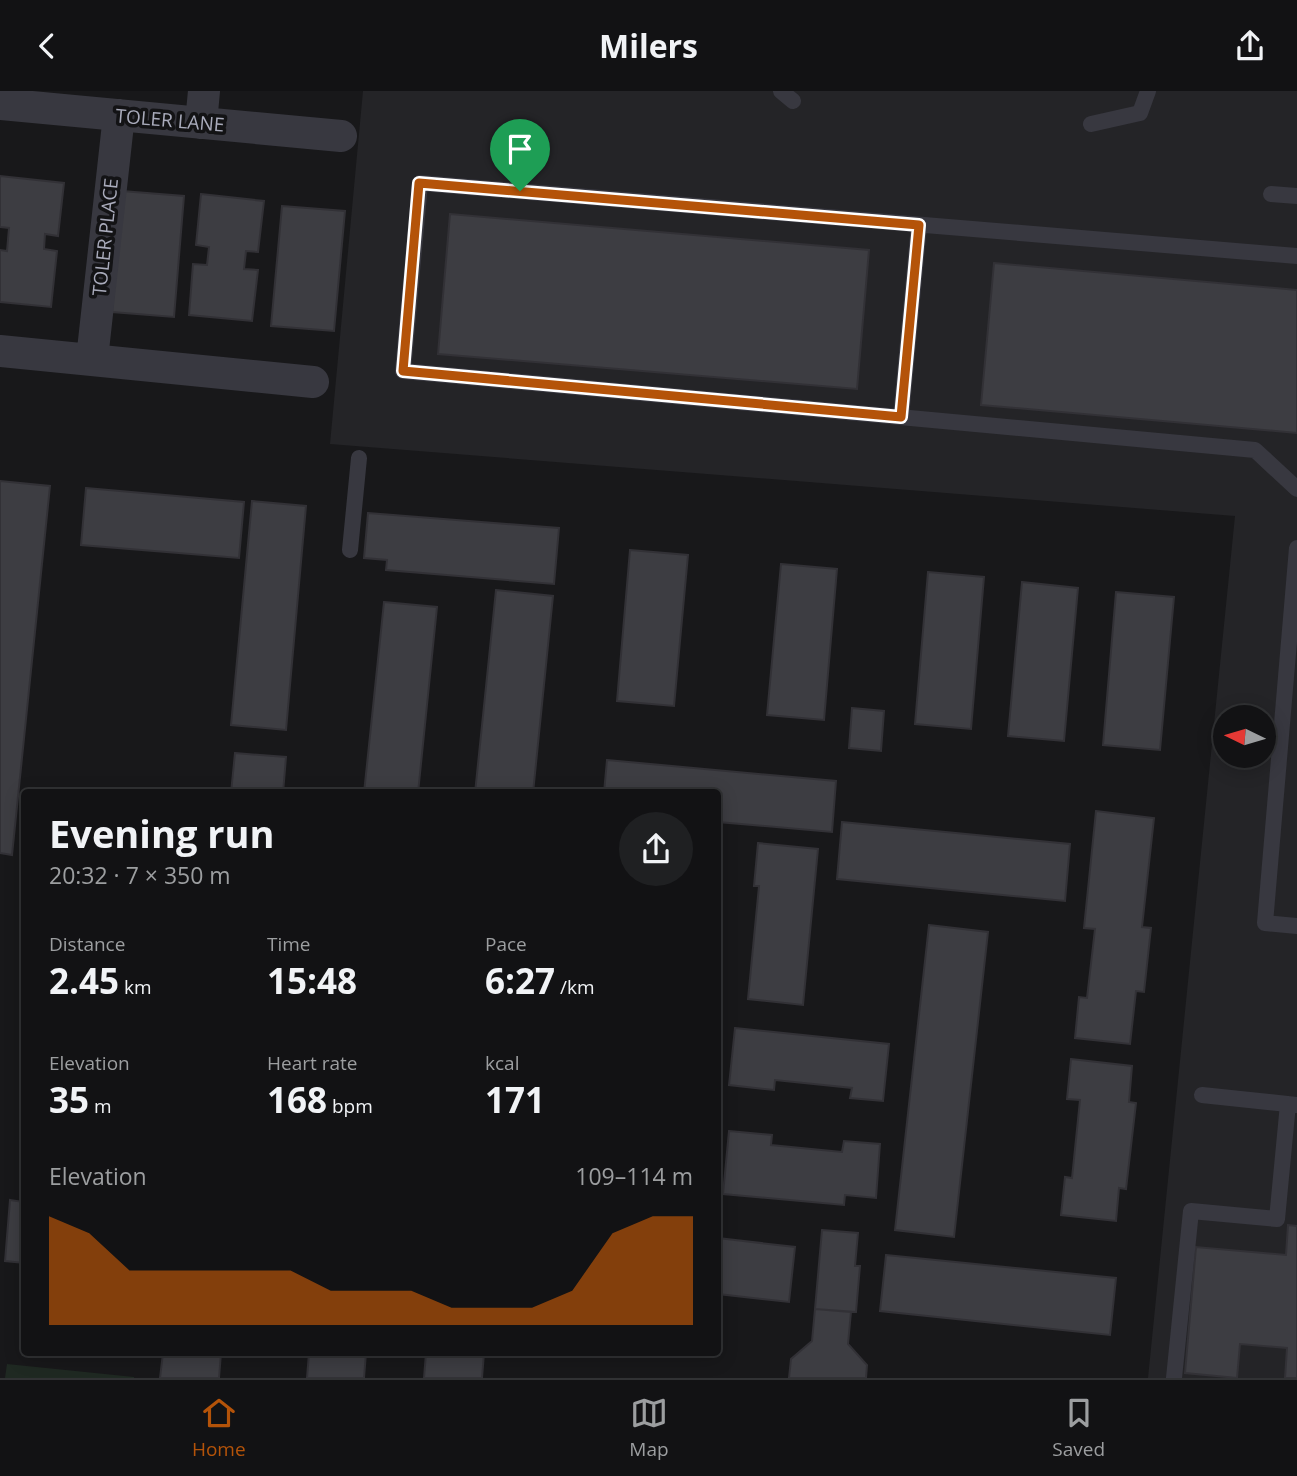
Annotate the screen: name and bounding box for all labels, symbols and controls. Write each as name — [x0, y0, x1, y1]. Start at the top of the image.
text: Milers — [599, 24, 698, 67]
icon: back — [28, 27, 66, 65]
icon: share — [1231, 27, 1269, 65]
street label: TOLER LANE — [114, 102, 226, 138]
pin — [490, 119, 550, 191]
icon: arrive — [501, 130, 539, 168]
street label: TOLER PLACE — [86, 177, 124, 297]
north arrow — [1213, 705, 1276, 768]
map controls — [1213, 705, 1276, 768]
text: Evening run — [49, 807, 274, 859]
button: share — [619, 812, 693, 886]
text: 20:32 · 7 × 350 m — [49, 859, 231, 891]
text: Distance — [49, 931, 125, 957]
text: Time — [267, 931, 311, 957]
text: Pace — [485, 931, 527, 957]
text: 2.45 — [49, 957, 119, 1004]
text: 15:48 — [267, 957, 357, 1004]
text: 6:27 — [485, 957, 555, 1004]
text: km — [119, 974, 152, 1000]
text: /km — [555, 974, 595, 1000]
text: Elevation — [49, 1050, 130, 1076]
text: Heart rate — [267, 1050, 357, 1076]
text: kcal — [485, 1050, 519, 1076]
text: 35 — [49, 1076, 89, 1123]
text: 168 — [267, 1076, 327, 1123]
text: 171 — [485, 1076, 545, 1123]
text: m — [89, 1093, 112, 1119]
text: bpm — [327, 1093, 373, 1119]
text: Elevation — [49, 1160, 147, 1192]
text: 109–114 m — [575, 1160, 693, 1192]
tab: Home — [192, 1394, 246, 1462]
tab: Map — [629, 1394, 669, 1462]
tab: Saved — [1052, 1394, 1105, 1462]

